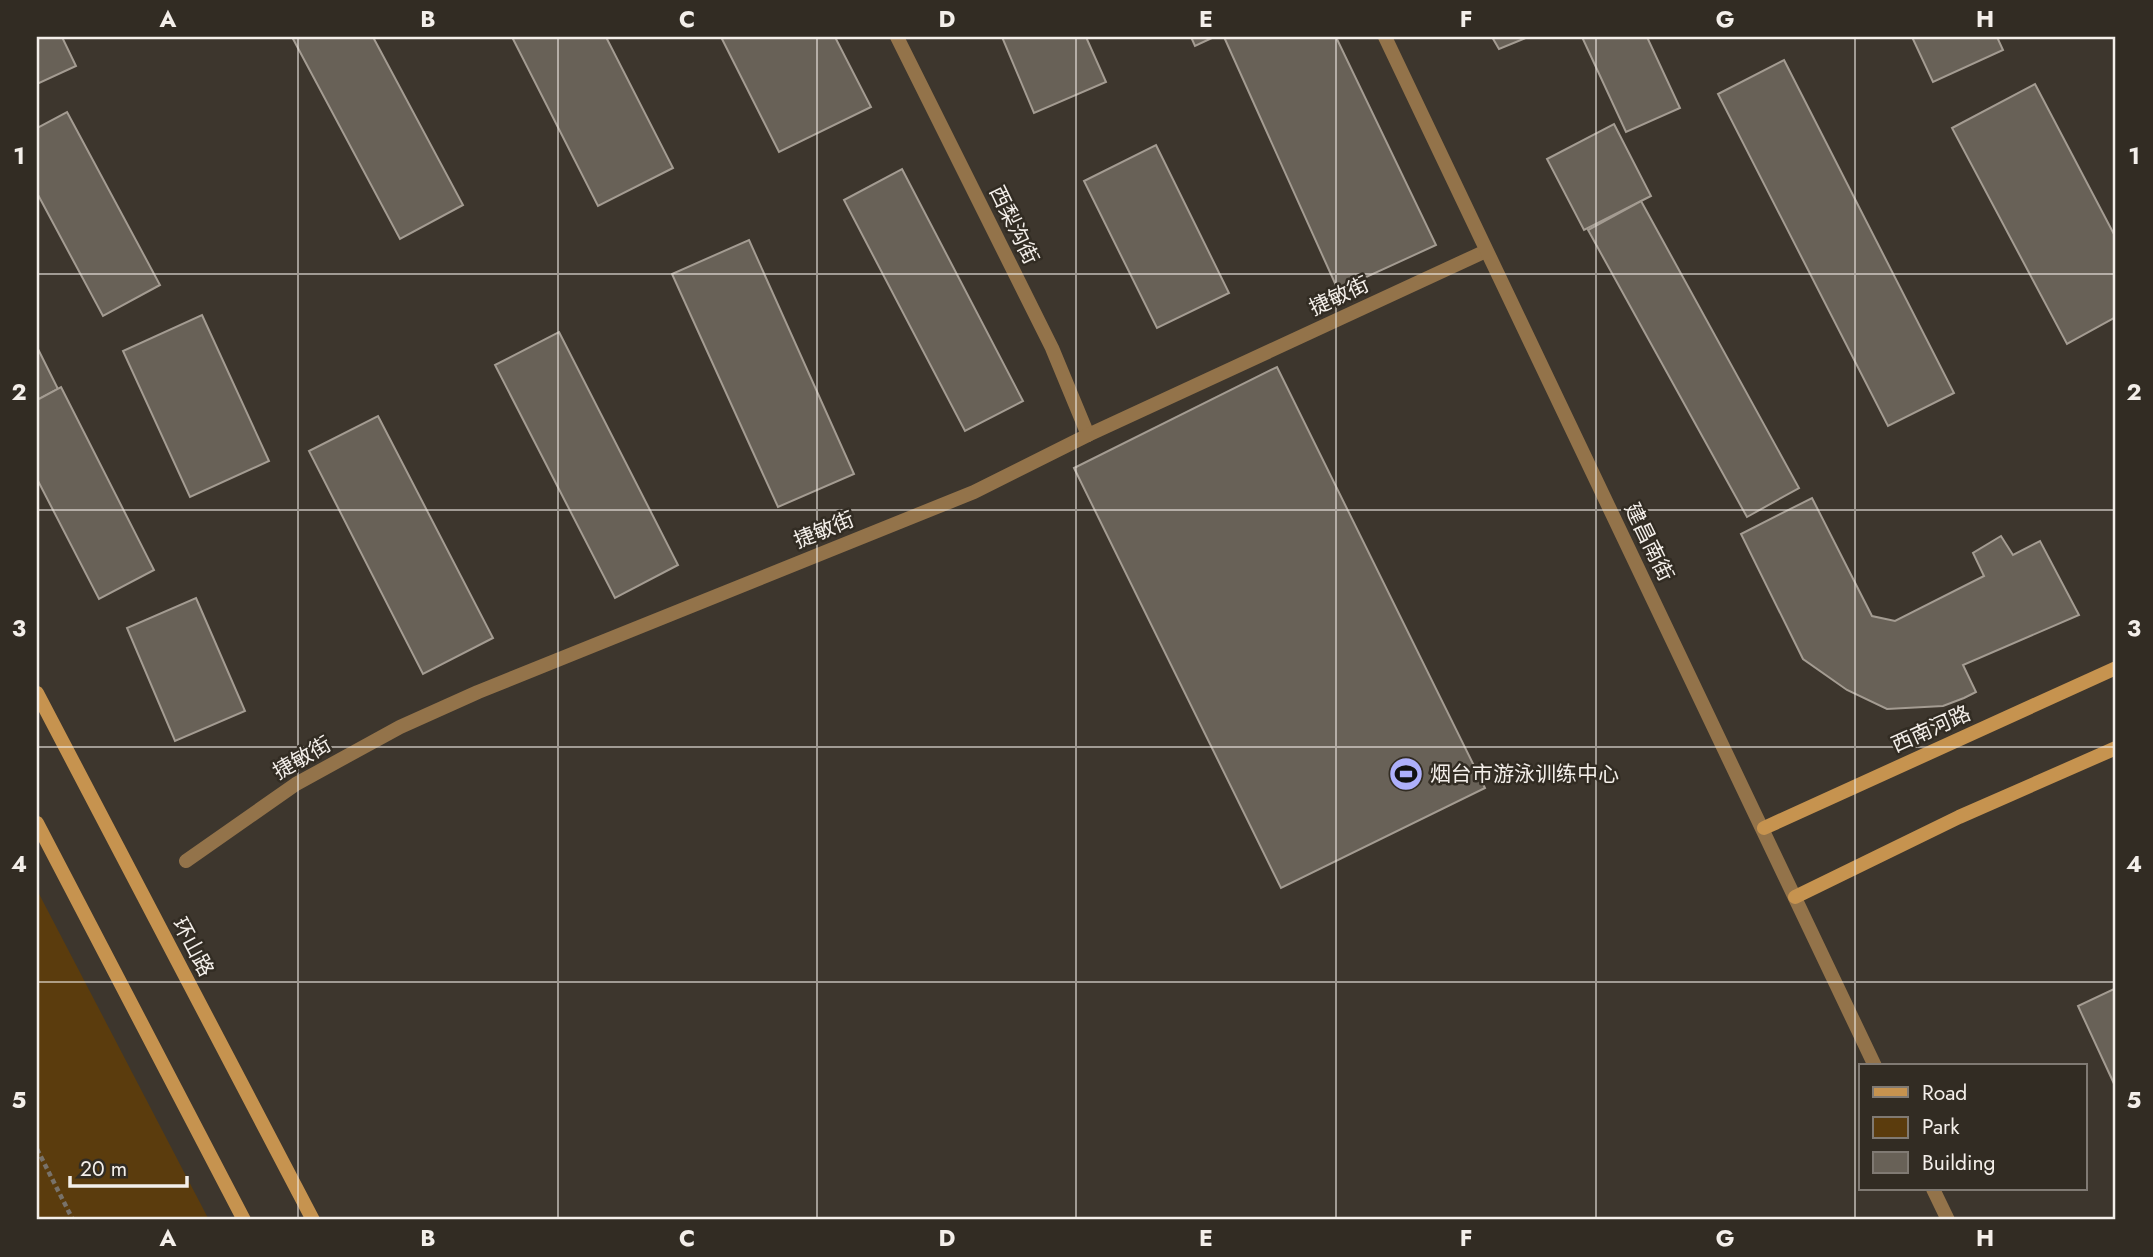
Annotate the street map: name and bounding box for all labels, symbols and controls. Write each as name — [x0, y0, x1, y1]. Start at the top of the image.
text: A — [159, 2, 177, 36]
text: B — [420, 2, 436, 36]
text: C — [679, 2, 695, 36]
text: D — [939, 2, 956, 36]
text: E — [1199, 2, 1213, 36]
text: F — [1460, 2, 1472, 36]
text: G — [1716, 2, 1734, 36]
text: H — [1976, 2, 1994, 36]
text: 1 — [13, 139, 25, 173]
text: 1 — [2128, 139, 2140, 173]
street label: 西梨沟街 — [982, 181, 1046, 269]
street label: 捷敏街 — [1304, 269, 1374, 323]
text: 2 — [11, 375, 27, 409]
text: 2 — [2126, 375, 2142, 409]
street label: 建昌南街 — [1617, 498, 1681, 586]
street label: 捷敏街 — [789, 504, 859, 556]
text: 3 — [12, 611, 26, 645]
text: 3 — [2127, 611, 2141, 645]
street label: 西南河路 — [1887, 698, 1975, 760]
street label: 捷敏街 — [267, 729, 337, 787]
sports icon: 烟台市游泳训练中心 — [1387, 755, 1425, 793]
place label: 烟台市游泳训练中心 — [1430, 759, 1619, 789]
text: 4 — [11, 847, 27, 881]
text: 4 — [2126, 847, 2142, 881]
street label: 环山路 — [165, 912, 221, 982]
legend — [1859, 1064, 2086, 1190]
text: Road — [1922, 1078, 1967, 1108]
text: 5 — [12, 1083, 26, 1117]
text: 5 — [2127, 1083, 2141, 1117]
text: Park — [1922, 1112, 1960, 1142]
scale bar — [70, 1145, 187, 1189]
text: Building — [1922, 1148, 1995, 1178]
text: 20 m — [80, 1154, 127, 1184]
text: A — [159, 1221, 177, 1255]
text: B — [420, 1221, 436, 1255]
text: C — [679, 1221, 695, 1255]
text: D — [939, 1221, 956, 1255]
text: E — [1199, 1221, 1213, 1255]
text: F — [1460, 1221, 1472, 1255]
text: G — [1716, 1221, 1734, 1255]
text: H — [1976, 1221, 1994, 1255]

